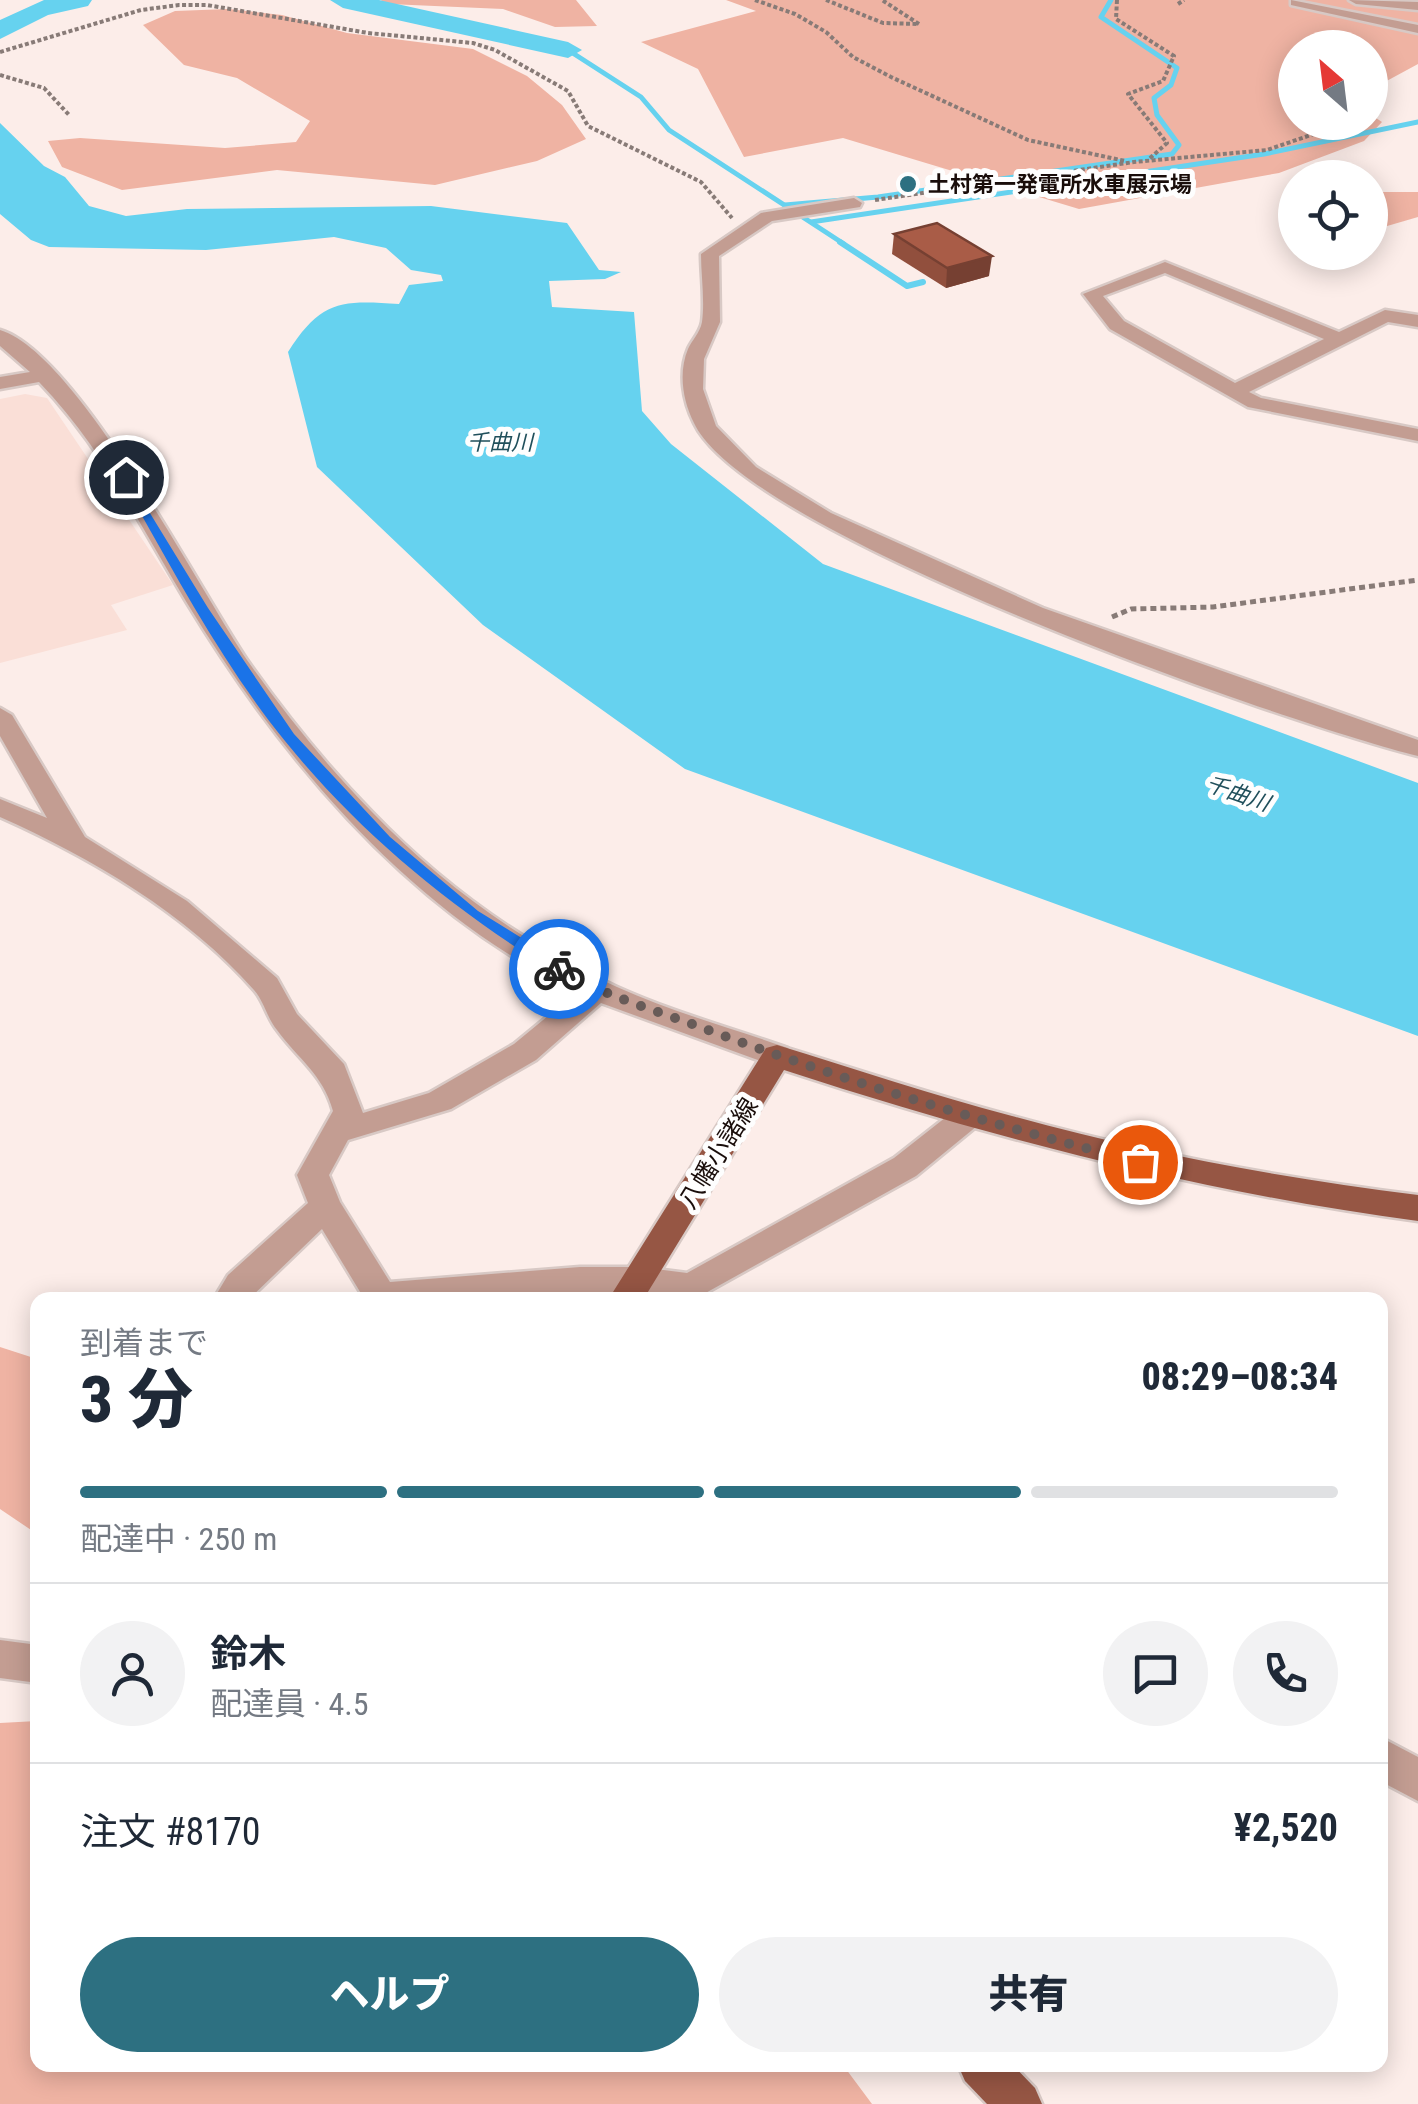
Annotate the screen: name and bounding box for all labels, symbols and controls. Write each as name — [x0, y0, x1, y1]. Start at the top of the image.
north arrow — [1278, 30, 1388, 140]
map controls — [1278, 30, 1388, 270]
button: locate — [1278, 160, 1388, 270]
place label: 土村第一発電所水車展示場 — [928, 172, 1192, 197]
marker: 土村第一発電所水車展示場 — [897, 173, 919, 195]
water label: 千曲川 — [467, 430, 535, 455]
pin — [84, 435, 169, 520]
icon: home — [99, 450, 154, 505]
water label: 千曲川 — [1203, 771, 1275, 817]
courier — [509, 919, 609, 1019]
icon: bike — [532, 942, 587, 997]
street label: 八幡小諸線 — [673, 1093, 764, 1214]
pin — [1098, 1120, 1183, 1205]
icon: bag — [1113, 1135, 1168, 1190]
text: 到着まで — [80, 1324, 208, 1362]
text: 08:29–08:34 — [1141, 1355, 1338, 1399]
text: 3 分 — [80, 1362, 193, 1438]
text: 配達中 · 250 m — [80, 1520, 277, 1558]
button: person — [80, 1621, 185, 1726]
button: chat — [1103, 1621, 1208, 1726]
button: phone — [1233, 1621, 1338, 1726]
text: 鈴木 — [210, 1632, 286, 1676]
text: 配達員 · 4.5 — [210, 1685, 369, 1723]
text: ¥2,520 — [1234, 1806, 1338, 1850]
text: 注文 #8170 — [80, 1810, 261, 1854]
button: ヘルプ — [80, 1937, 699, 2052]
button: 共有 — [719, 1937, 1338, 2052]

